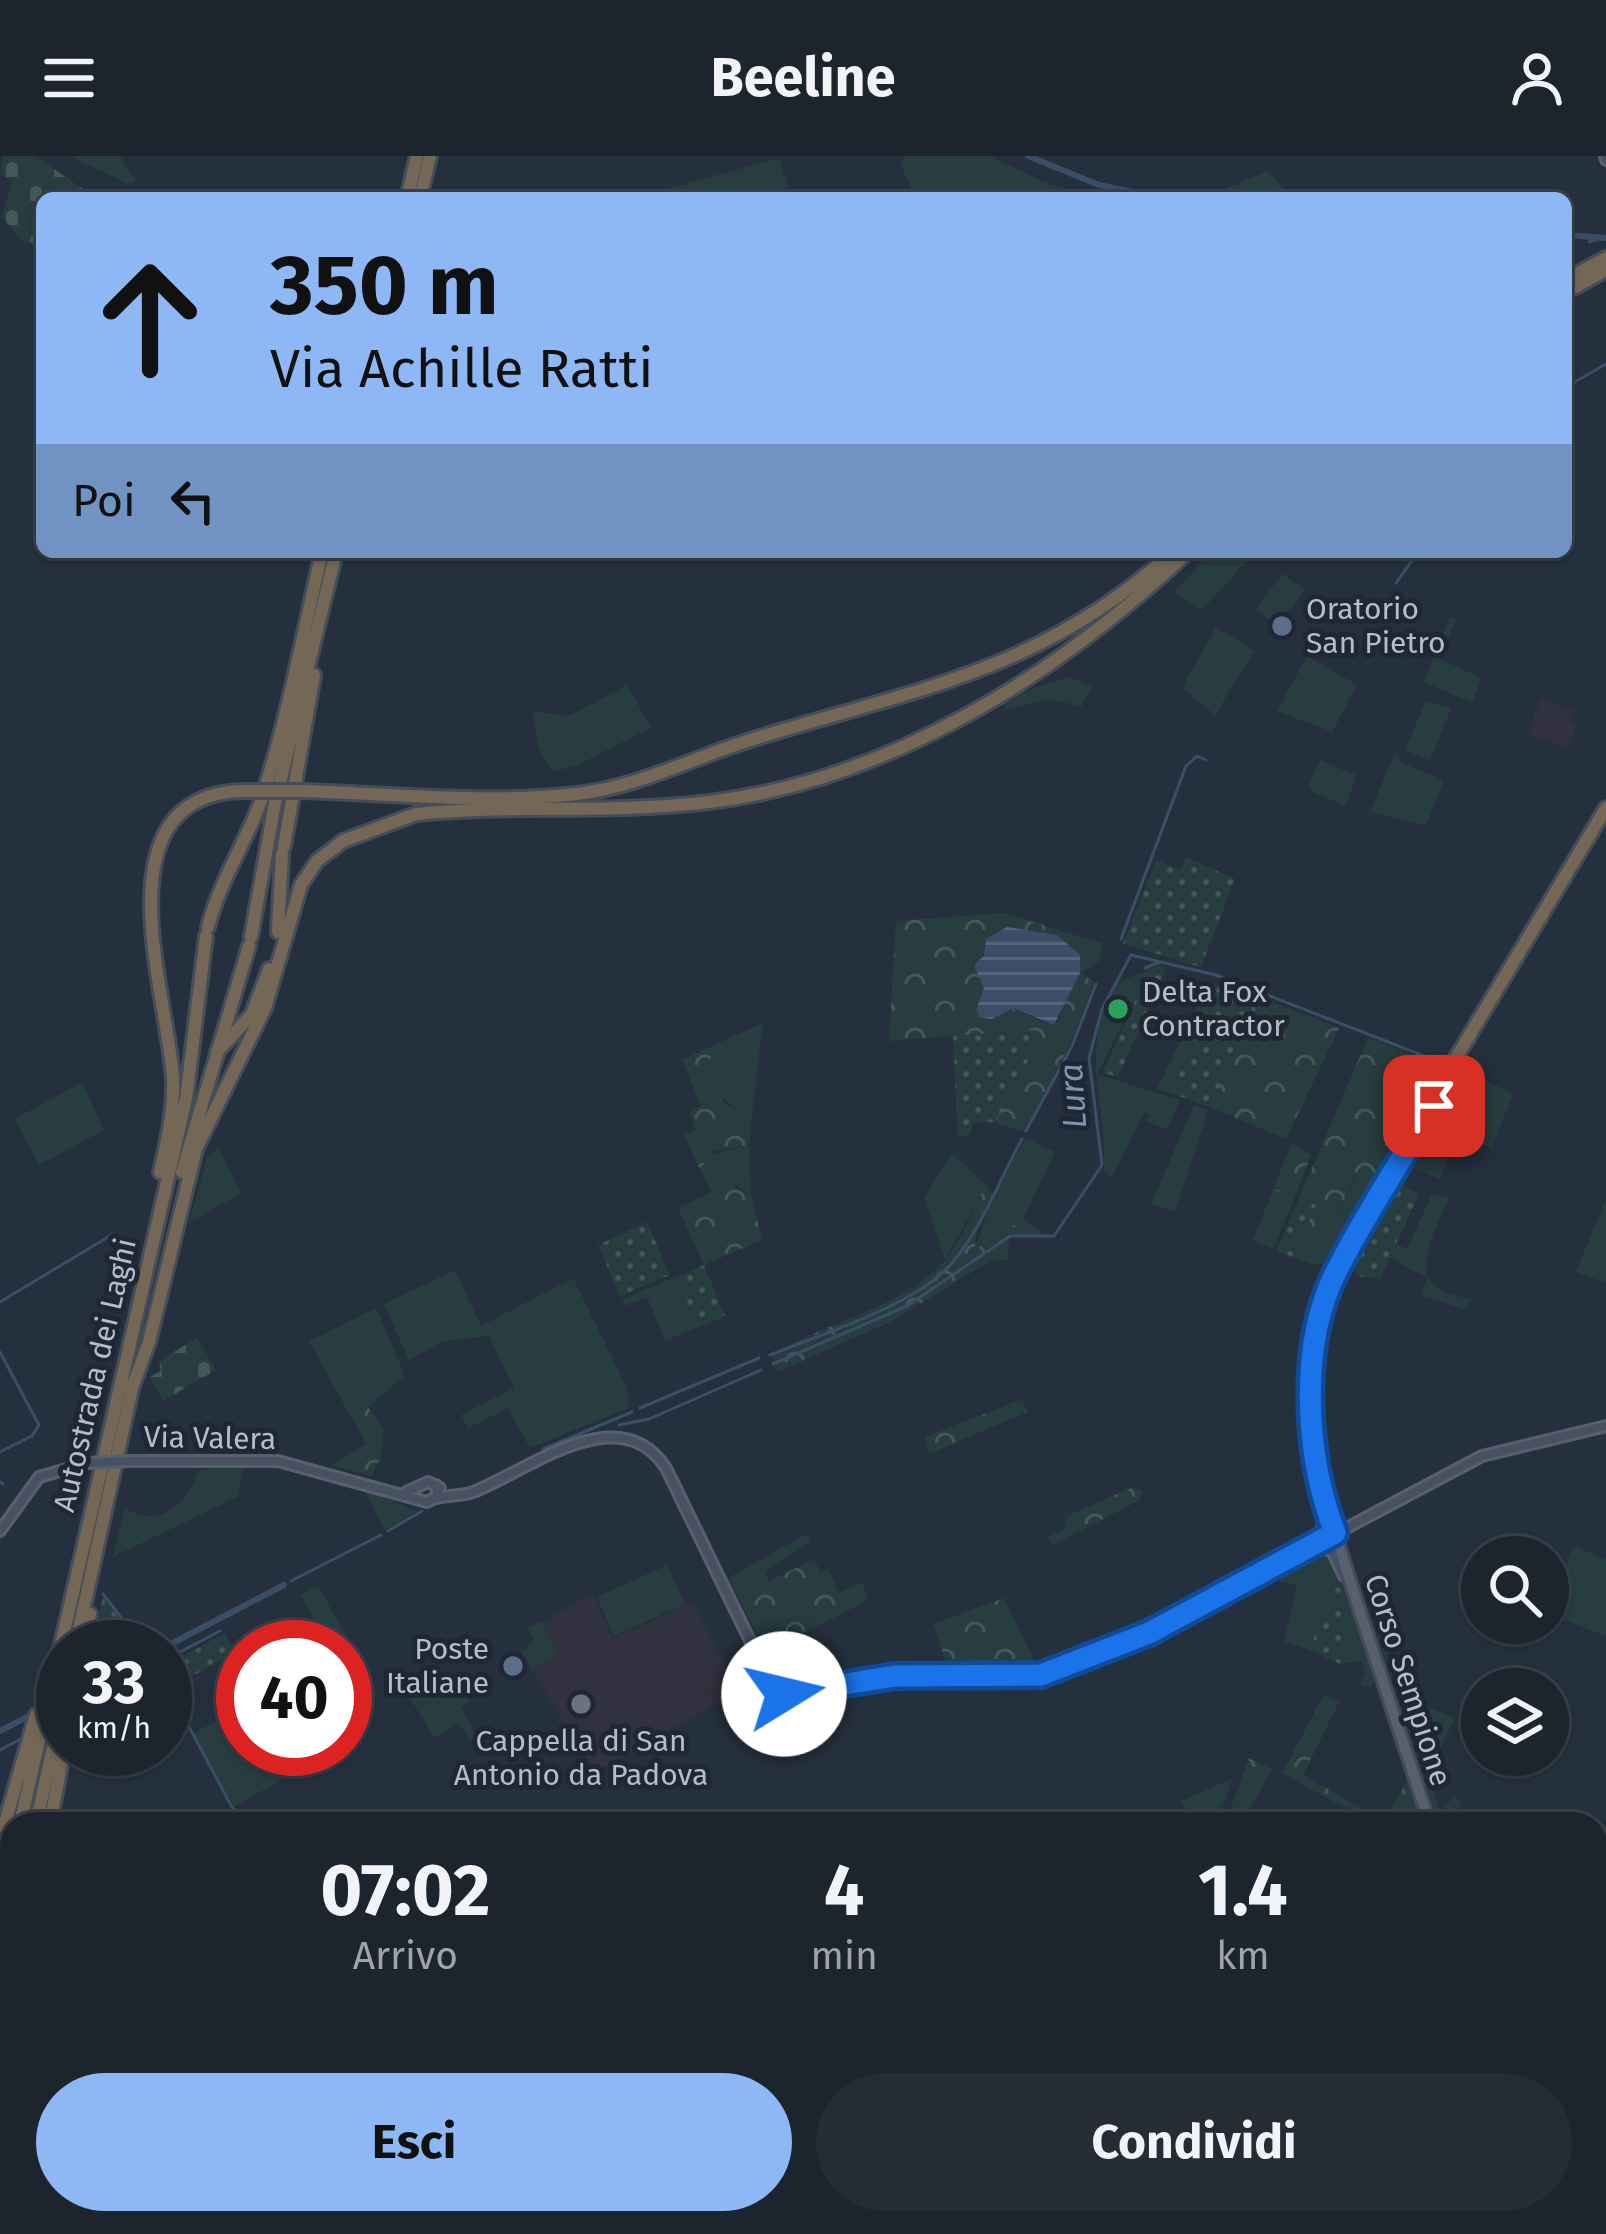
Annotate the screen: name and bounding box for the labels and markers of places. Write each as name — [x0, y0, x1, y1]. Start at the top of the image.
place label: Oratorio San Pietro — [1306, 591, 1445, 661]
marker: Oratorio San Pietro — [1269, 613, 1295, 639]
place label: Delta Fox Contractor — [1142, 974, 1285, 1044]
marker: Delta Fox Contractor — [1105, 996, 1131, 1022]
pin — [1383, 1055, 1485, 1157]
place label: Poste Italiane — [386, 1631, 489, 1701]
marker: Poste Italiane — [500, 1653, 526, 1679]
marker: Cappella di San Antonio da Padova — [568, 1691, 594, 1717]
place label: Cappella di San Antonio da Padova — [454, 1723, 708, 1793]

